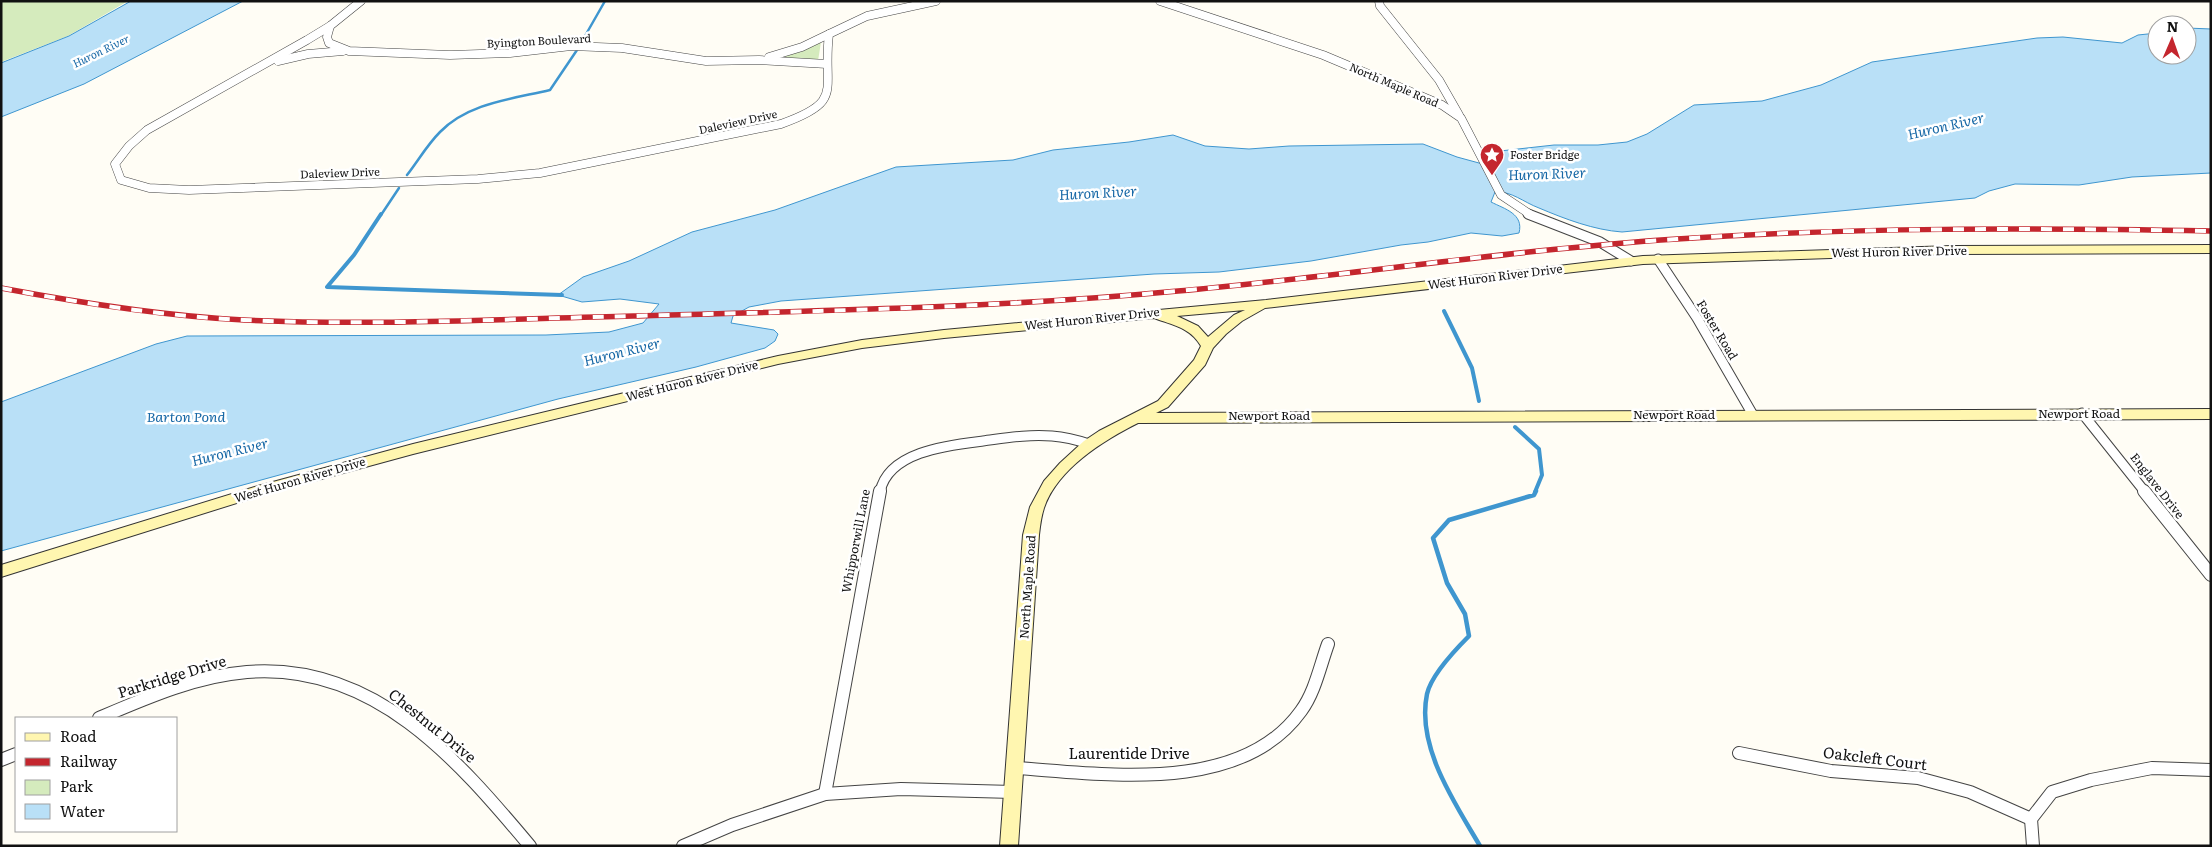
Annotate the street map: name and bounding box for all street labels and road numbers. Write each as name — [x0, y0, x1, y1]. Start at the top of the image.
street label: Byington Boulevard — [486, 29, 592, 51]
street label: North Maple Road — [1347, 58, 1442, 110]
street label: Daleview Drive — [697, 105, 779, 137]
street label: Daleview Drive — [300, 163, 380, 181]
street label: West Huron River Drive — [1831, 241, 1967, 261]
street label: West Huron River Drive — [1426, 259, 1563, 293]
street label: Foster Road — [1693, 296, 1743, 363]
street label: West Huron River Drive — [1023, 302, 1160, 334]
street label: West Huron River Drive — [624, 355, 760, 405]
street label: Newport Road — [2038, 404, 2121, 422]
street label: Newport Road — [1633, 405, 1716, 423]
street label: Newport Road — [1228, 406, 1311, 424]
street label: Englave Drive — [2126, 449, 2189, 522]
street label: West Huron River Drive — [232, 452, 367, 506]
street label: Whipporwill Lane — [836, 487, 874, 594]
street label: North Maple Road — [1014, 534, 1040, 640]
street label: Parkridge Drive — [114, 648, 229, 703]
street label: Chestnut Drive — [384, 682, 482, 768]
street label: Oakcleft Court — [1822, 740, 1928, 775]
street label: Laurentide Drive — [1068, 741, 1190, 764]

